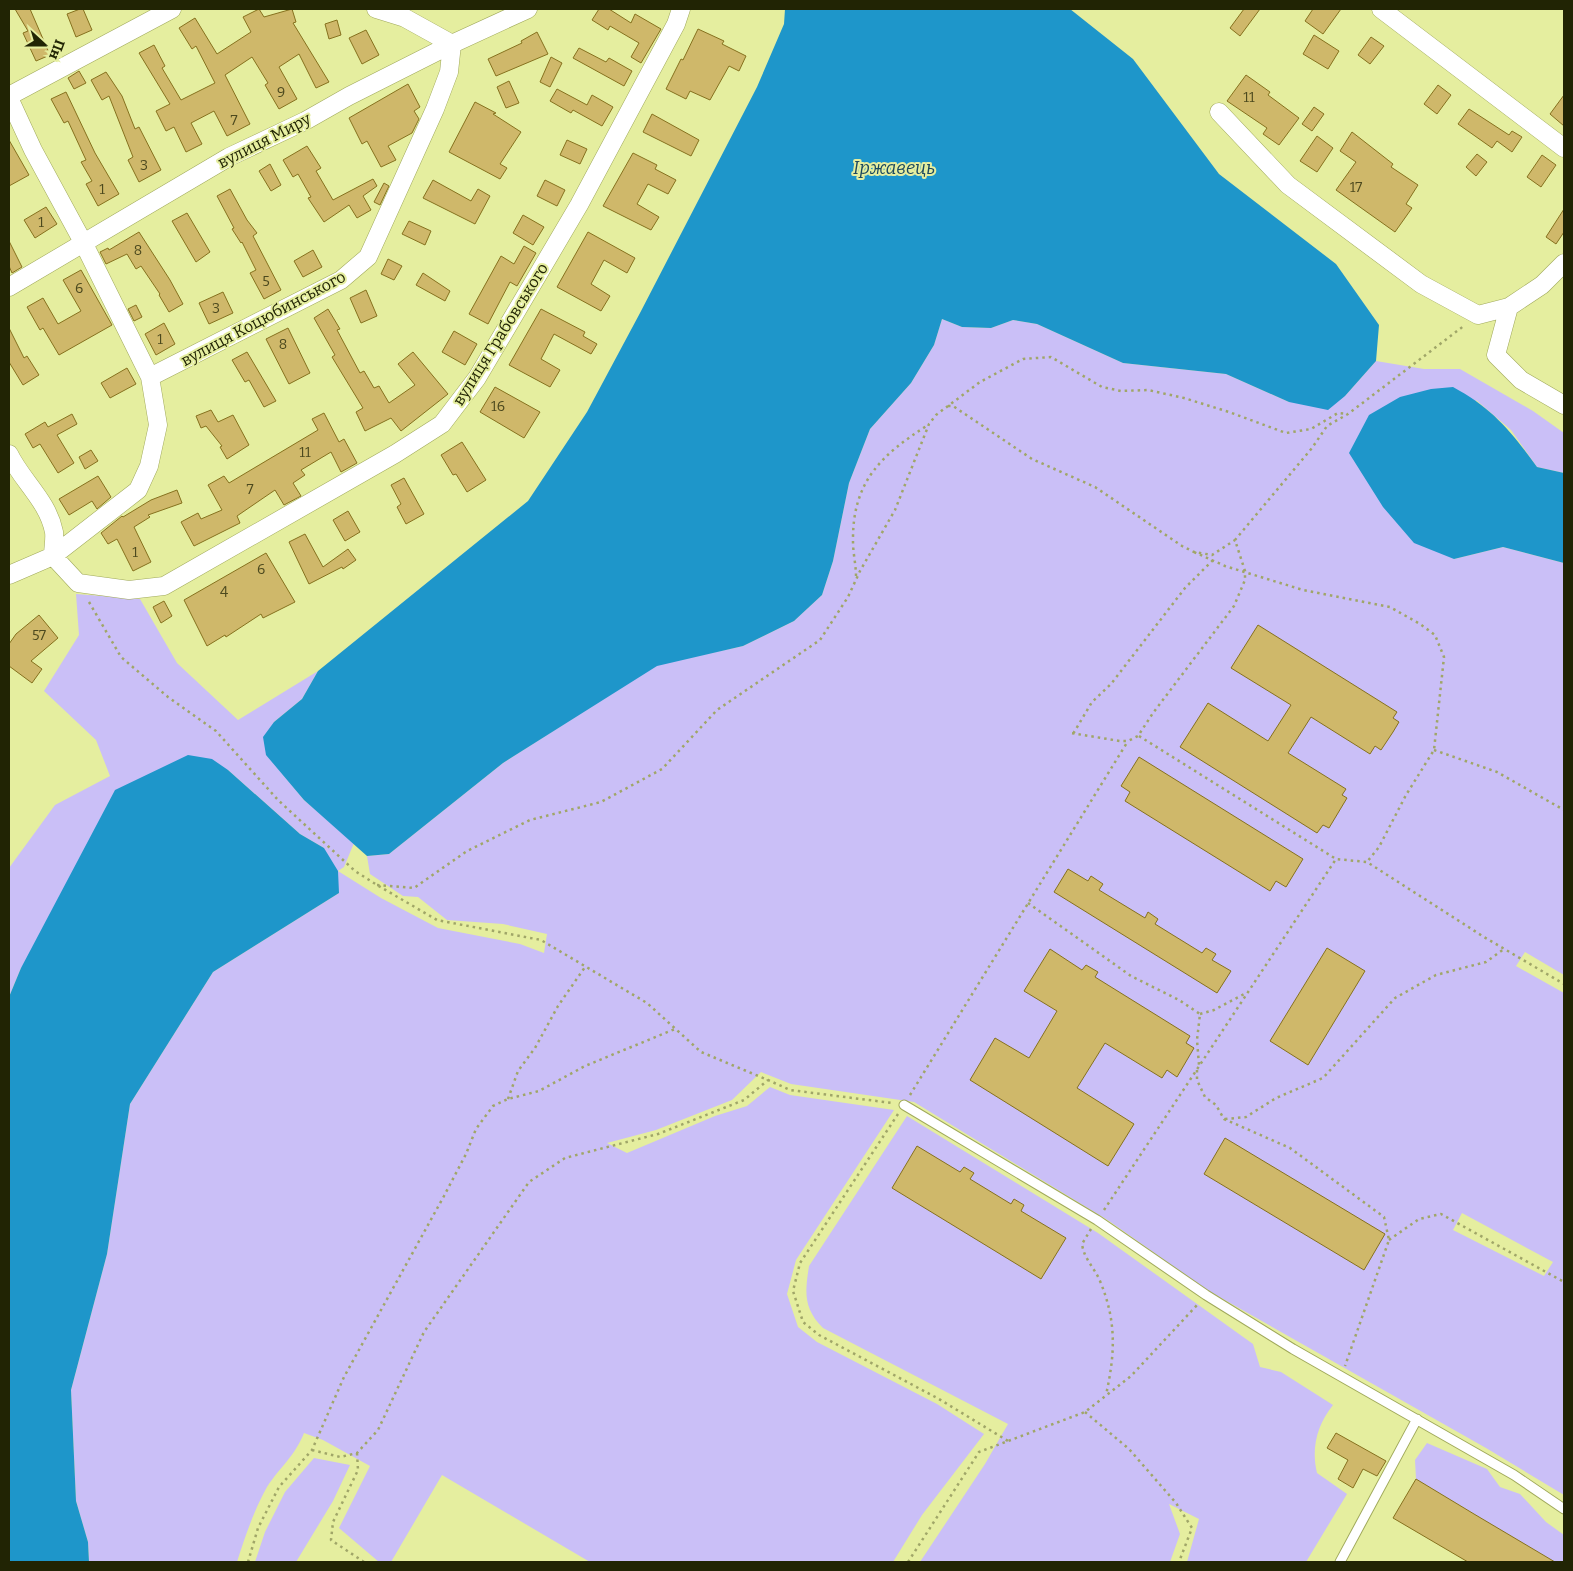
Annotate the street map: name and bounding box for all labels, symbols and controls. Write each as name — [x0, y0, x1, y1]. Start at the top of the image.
north arrow — [20, 20, 70, 70]
text: Пн — [45, 37, 68, 62]
house number: 9 — [277, 84, 285, 101]
house number: 11 — [1243, 89, 1255, 106]
street label: вулиця Миру — [215, 109, 314, 172]
house number: 7 — [230, 112, 238, 129]
house number: 3 — [140, 157, 148, 174]
water label: Іржавець — [853, 157, 935, 179]
house number: 17 — [1350, 179, 1362, 196]
house number: 1 — [99, 181, 105, 198]
house number: 1 — [38, 214, 44, 231]
house number: 8 — [134, 242, 142, 259]
street label: вулиця Грабовського — [449, 260, 552, 409]
street label: вулиця Коцюбинського — [178, 267, 349, 370]
house number: 5 — [262, 273, 270, 290]
house number: 6 — [75, 280, 83, 297]
house number: 3 — [212, 300, 220, 317]
house number: 1 — [157, 331, 163, 348]
house number: 8 — [279, 336, 287, 353]
house number: 16 — [491, 398, 505, 415]
house number: 11 — [299, 444, 311, 461]
house number: 7 — [246, 481, 254, 498]
house number: 1 — [132, 544, 138, 561]
house number: 6 — [257, 561, 265, 578]
house number: 4 — [220, 584, 228, 601]
house number: 57 — [32, 627, 46, 644]

